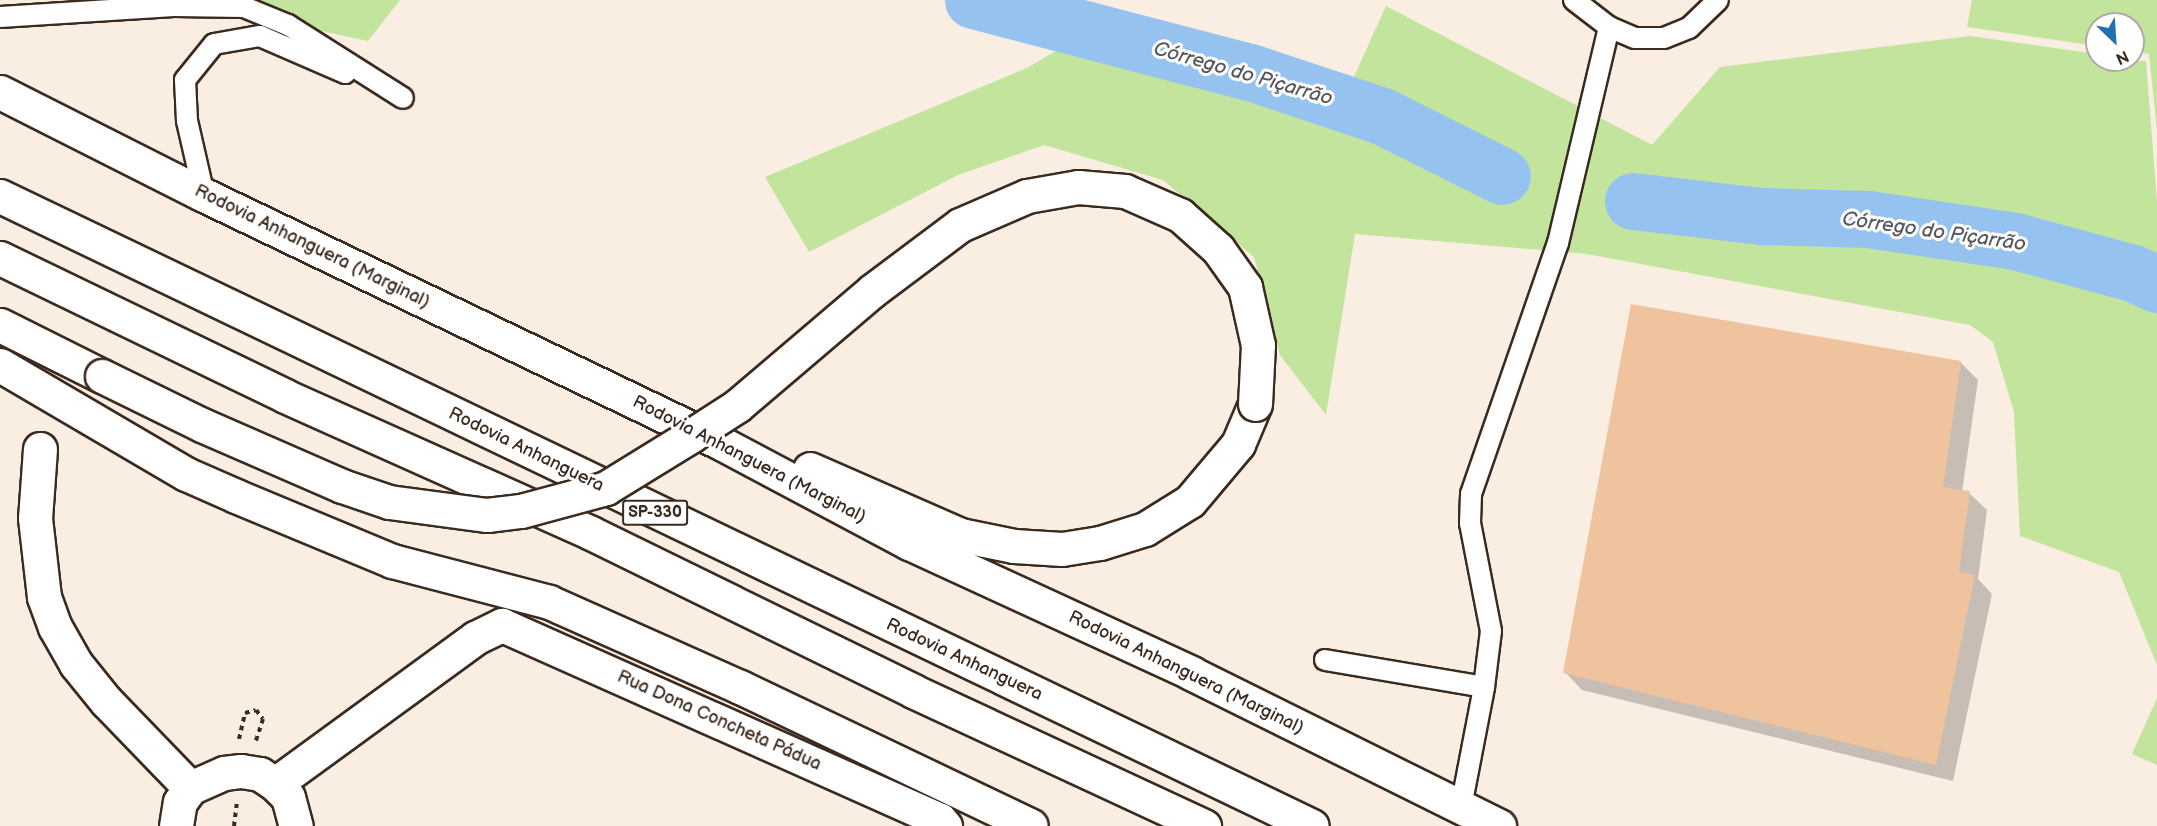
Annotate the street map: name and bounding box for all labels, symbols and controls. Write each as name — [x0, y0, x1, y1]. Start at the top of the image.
north arrow — [2085, 12, 2145, 72]
water label: Córrego do Piçarrão — [1151, 37, 1335, 111]
text: N — [2113, 46, 2131, 68]
street label: Rodovia Anhanguera (Marginal) — [191, 181, 433, 313]
water label: Córrego do Piçarrão — [1841, 207, 2027, 257]
street label: Rodovia Anhanguera (Marginal) — [629, 392, 869, 528]
street label: Rodovia Anhanguera — [445, 403, 607, 497]
road number: SP-330 — [622, 500, 688, 526]
street label: Rodovia Anhanguera (Marginal) — [1065, 607, 1307, 739]
street label: Rodovia Anhanguera — [882, 614, 1046, 706]
street label: Rua Dona Concheta Pádua — [614, 666, 824, 776]

